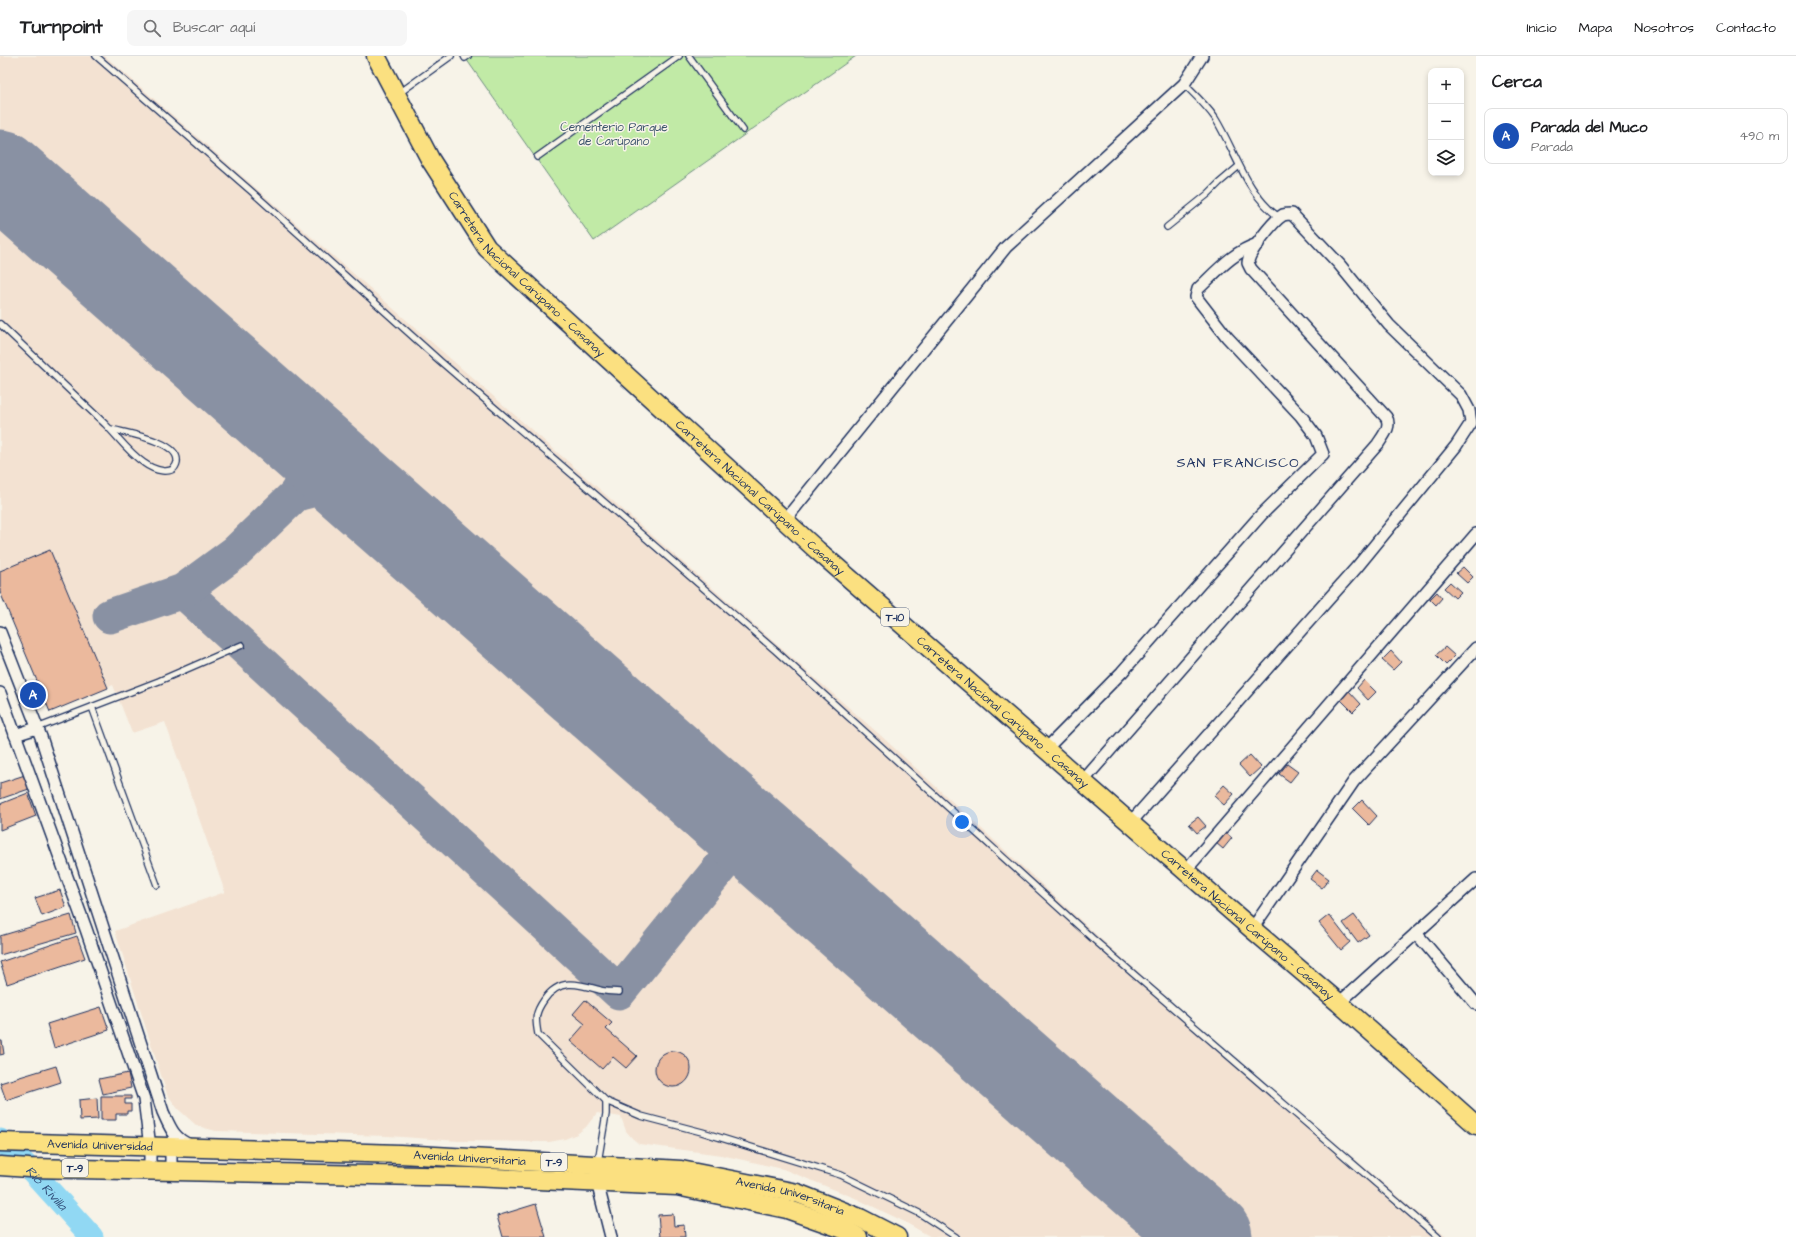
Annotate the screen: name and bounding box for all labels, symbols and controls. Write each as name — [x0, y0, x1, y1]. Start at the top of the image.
search box — [127, 10, 407, 46]
text: Turnpoint — [20, 14, 103, 41]
icon: search — [141, 17, 163, 39]
text: Buscar aquí — [173, 17, 255, 38]
text: Inicio — [1526, 18, 1557, 38]
text: Mapa — [1579, 18, 1612, 38]
text: Nosotros — [1634, 18, 1694, 38]
text: Contacto — [1716, 18, 1776, 38]
map controls — [1428, 68, 1464, 176]
button: + — [1428, 68, 1464, 104]
text: Cerca — [1492, 70, 1542, 94]
button: − — [1428, 104, 1464, 140]
text: Parada del Muco — [1531, 117, 1648, 138]
park label: Cementerio Parque de Carúpano — [560, 119, 668, 150]
text: A — [1502, 127, 1510, 145]
text: 490 m — [1739, 127, 1779, 145]
text: Parada — [1531, 138, 1573, 156]
button: layers — [1428, 140, 1464, 176]
street label: Carretera Nacional Carúpano - Casanay — [444, 188, 609, 362]
street label: Carretera Nacional Carúpano - Casanay — [671, 416, 849, 580]
district label: SAN FRANCISCO — [1176, 453, 1300, 473]
road number: T-10 — [881, 608, 909, 626]
street label: Carretera Nacional Carúpano - Casanay — [913, 633, 1093, 793]
pin: A — [20, 680, 46, 710]
your location — [952, 812, 972, 832]
street label: Carretera Nacional Carúpano - Casanay — [1157, 845, 1338, 1005]
street label: Avenida Universidad — [47, 1135, 153, 1156]
street label: Avenida Universitaria — [413, 1147, 526, 1170]
road number: T-9 — [541, 1153, 567, 1171]
road number: T-9 — [62, 1159, 88, 1177]
water label: Río Rivilla — [21, 1162, 72, 1216]
street label: Avenida Universitaria — [734, 1173, 847, 1220]

